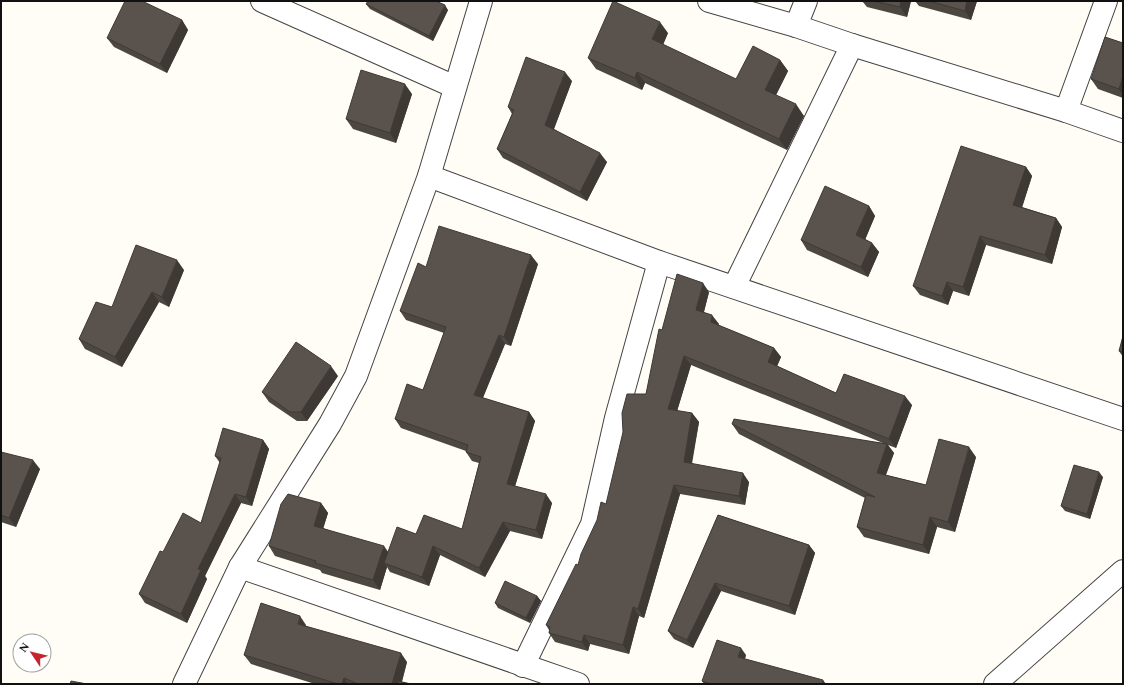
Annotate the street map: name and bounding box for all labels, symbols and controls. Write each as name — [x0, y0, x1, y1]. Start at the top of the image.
north arrow — [12, 633, 52, 673]
text: N — [15, 639, 34, 656]

